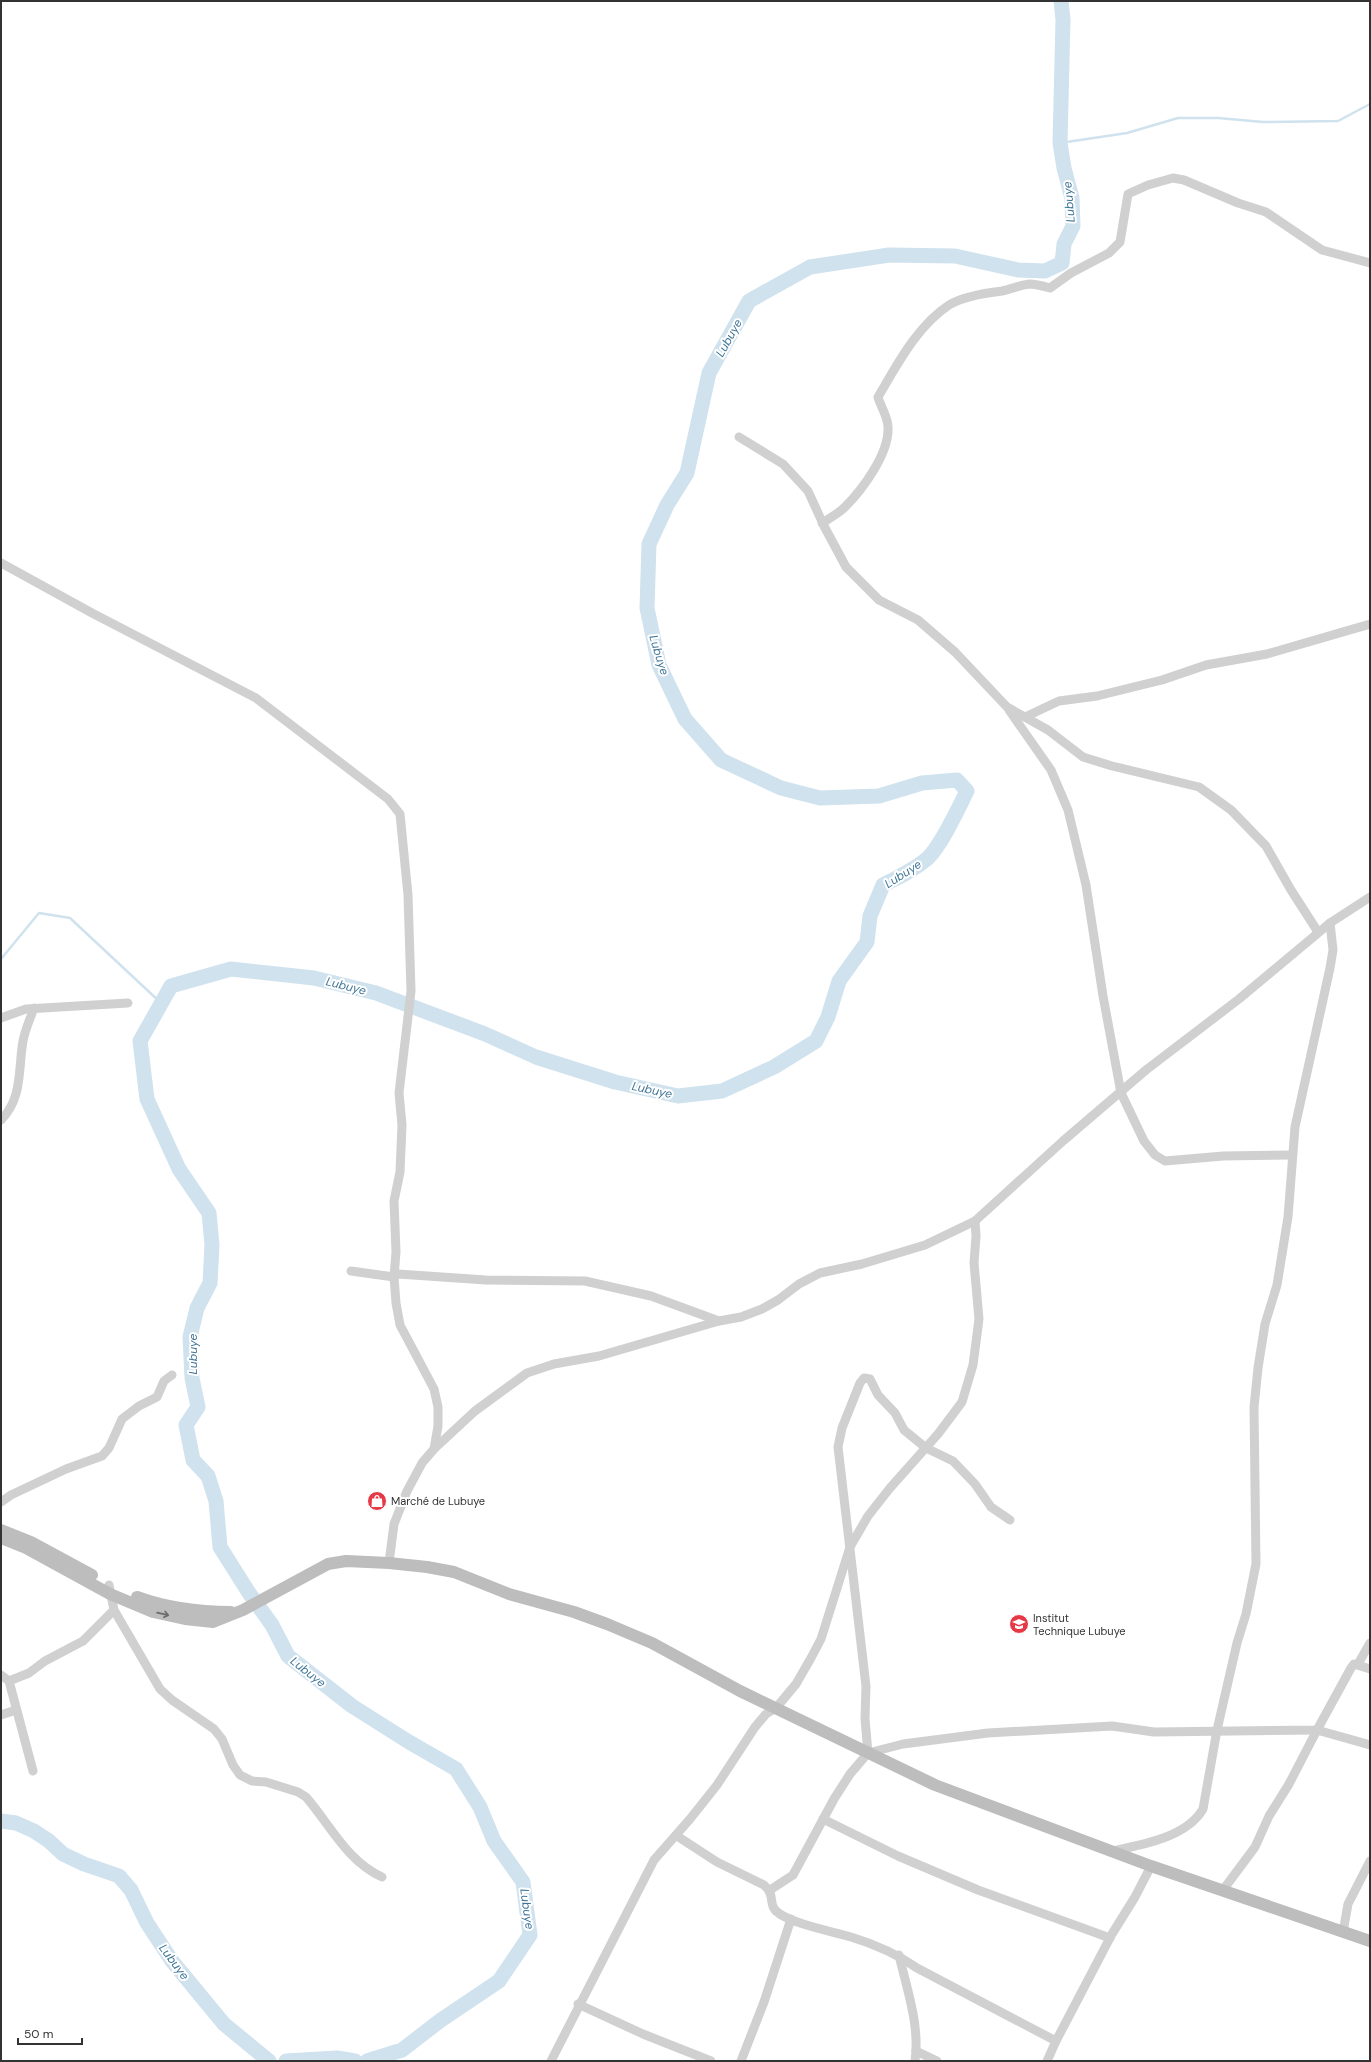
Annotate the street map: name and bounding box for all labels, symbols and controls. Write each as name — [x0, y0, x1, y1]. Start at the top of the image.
water label: Lubuye — [1059, 181, 1079, 223]
water label: Lubuye — [712, 316, 746, 360]
water label: Lubuye — [645, 633, 673, 677]
water label: Lubuye — [881, 856, 925, 892]
water label: Lubuye — [324, 973, 368, 999]
water label: Lubuye — [630, 1078, 674, 1102]
water label: Lubuye — [185, 1333, 201, 1374]
shop icon: Marché de Lubuye — [366, 1490, 388, 1512]
place label: Marché de Lubuye — [391, 1494, 485, 1508]
one-way arrow — [156, 1611, 169, 1619]
place label: Institut Technique Lubuye — [1033, 1611, 1126, 1638]
school or university icon: Institut Technique Lubuye — [1008, 1613, 1030, 1635]
water label: Lubuye — [287, 1653, 329, 1691]
water label: Lubuye — [516, 1888, 538, 1931]
water label: Lubuye — [155, 1941, 193, 1983]
scale bar — [18, 2020, 82, 2046]
text: 50 m — [24, 2026, 53, 2042]

